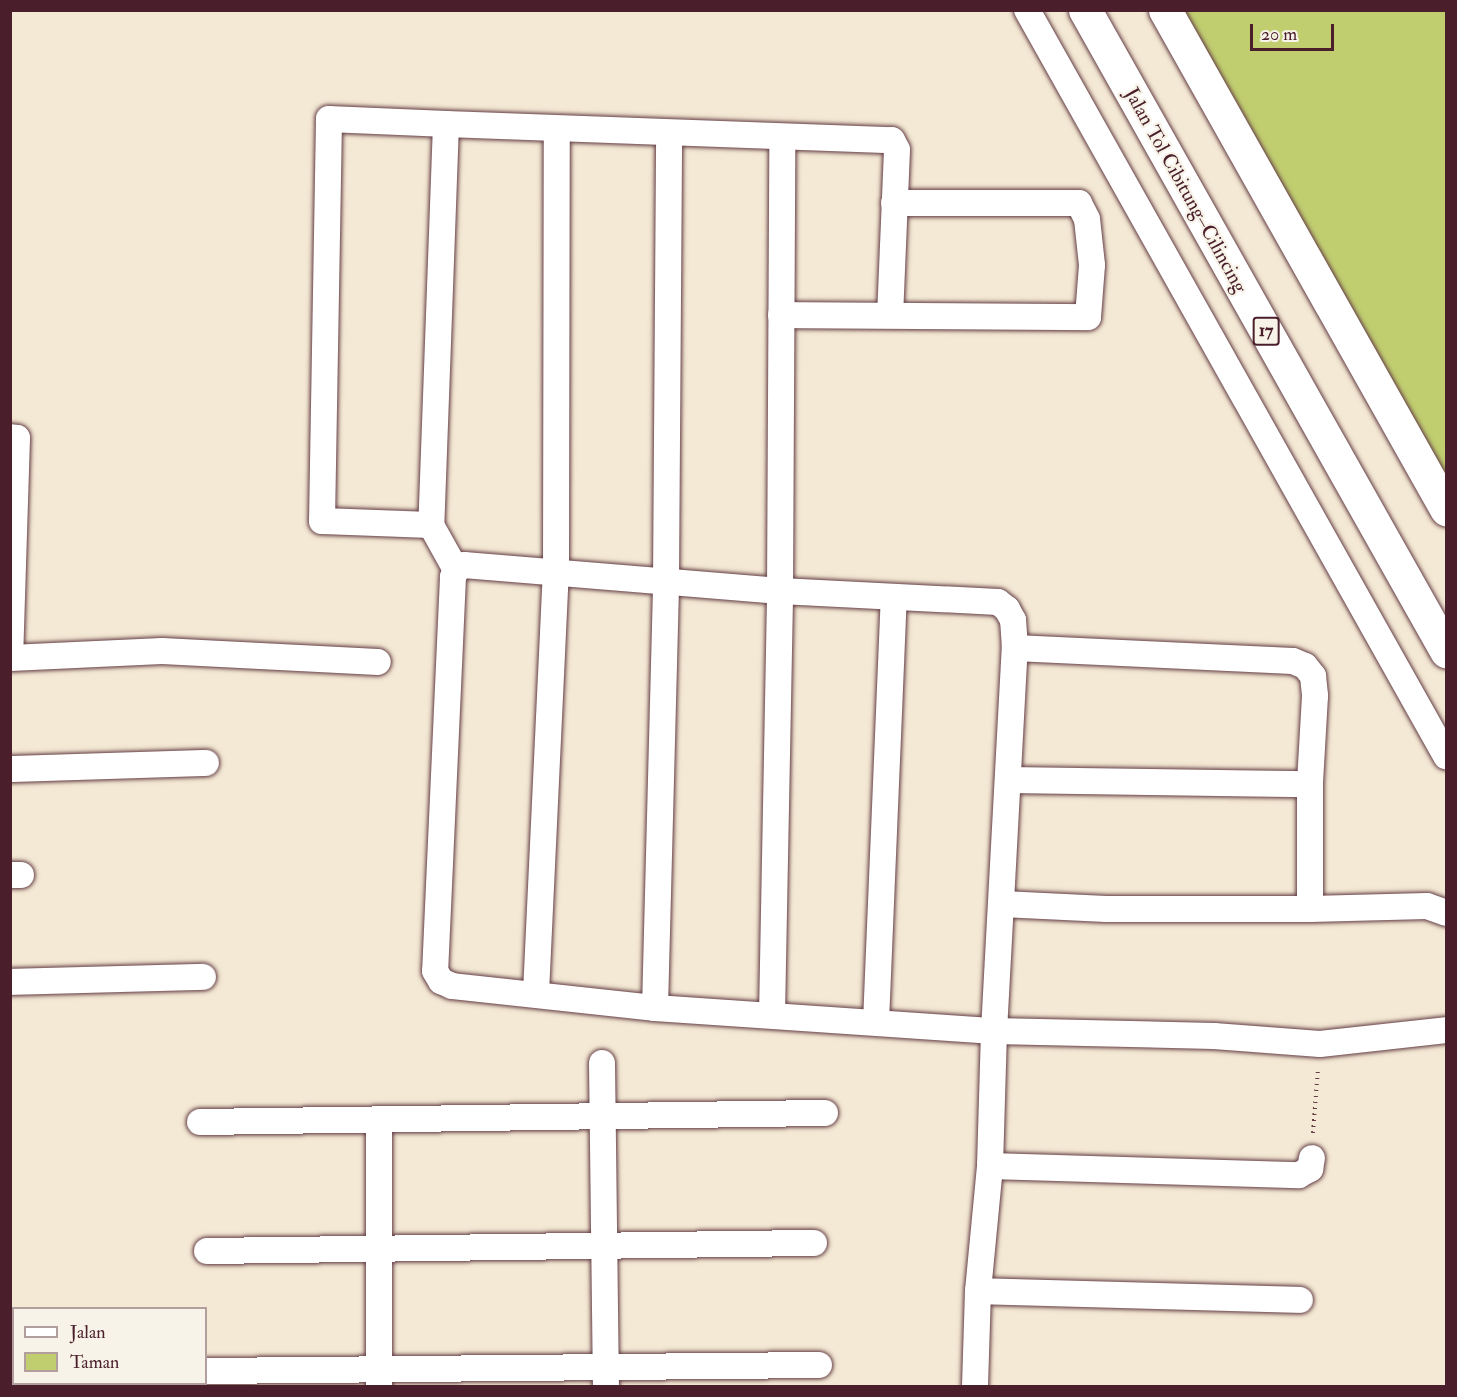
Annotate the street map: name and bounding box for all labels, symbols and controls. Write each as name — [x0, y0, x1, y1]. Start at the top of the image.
scale bar — [1253, 12, 1337, 50]
text: 20 m — [1261, 23, 1297, 46]
street label: Jalan Tol Cibitung–Cilincing — [1120, 83, 1252, 297]
road number: 17 — [1252, 316, 1280, 346]
legend — [12, 1307, 207, 1385]
text: Jalan — [70, 1321, 106, 1344]
text: Taman — [70, 1351, 119, 1374]

